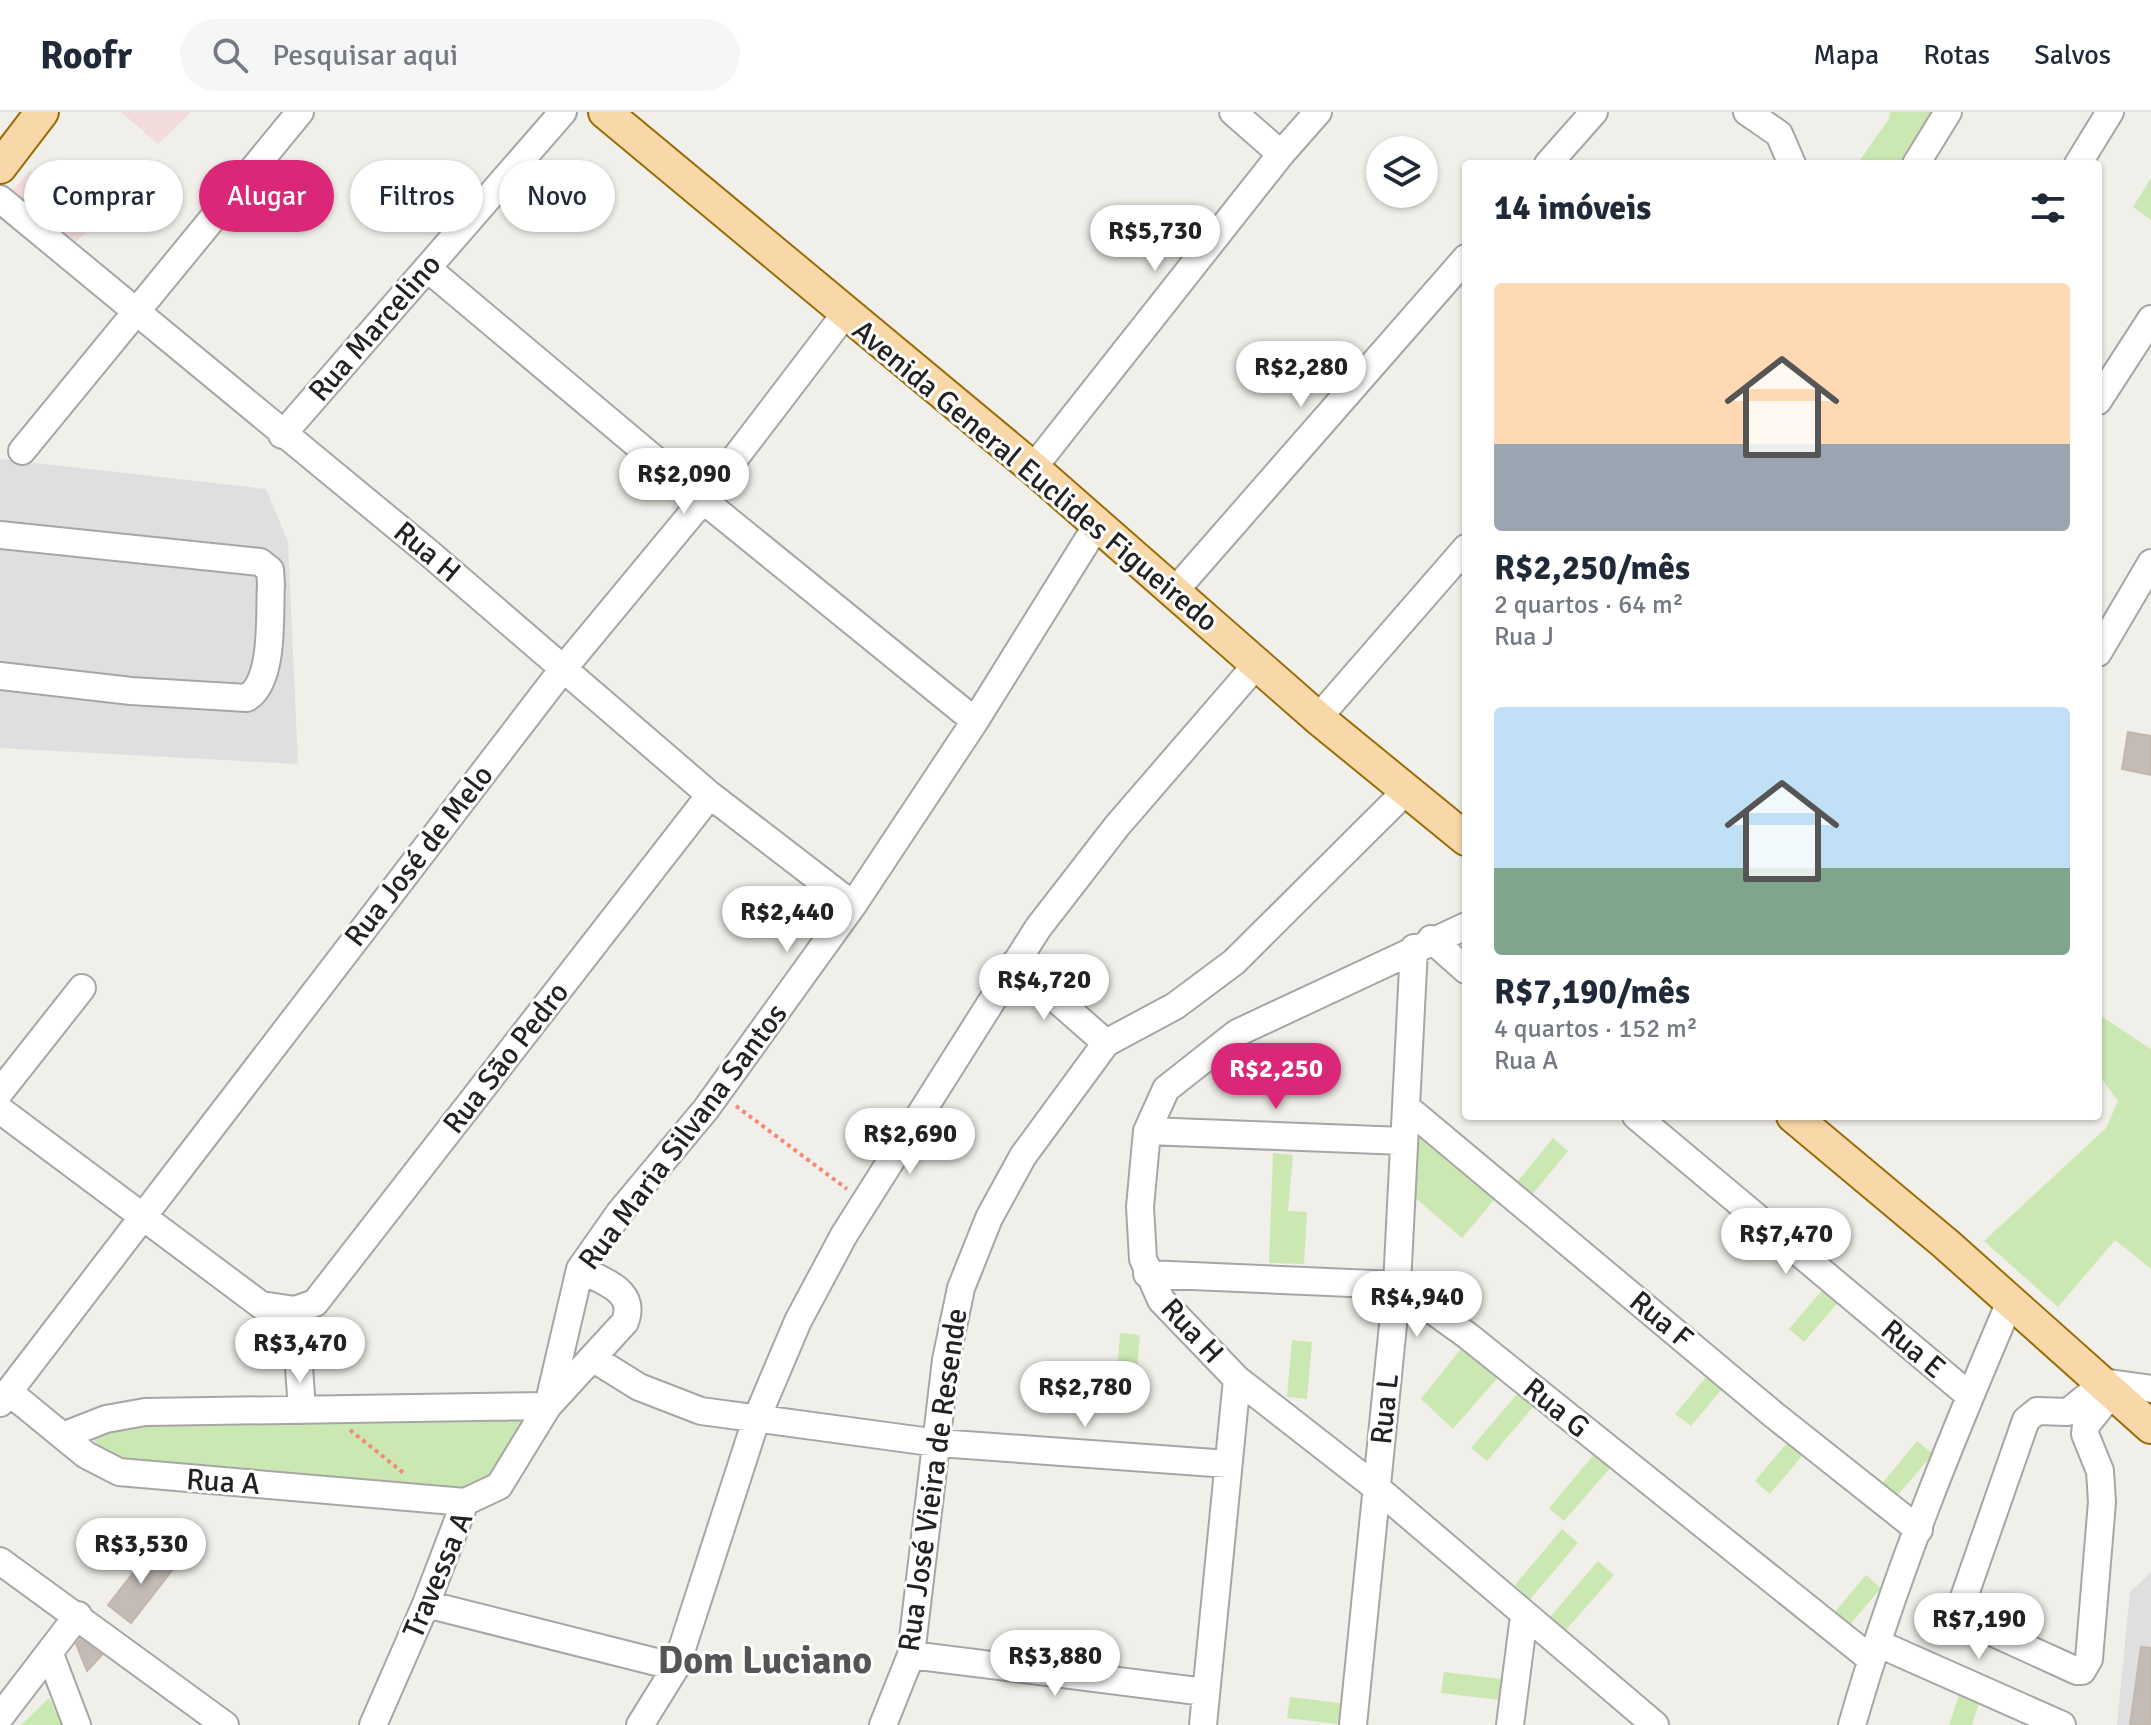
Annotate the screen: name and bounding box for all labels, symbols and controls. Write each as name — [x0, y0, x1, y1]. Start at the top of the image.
search box — [180, 19, 740, 91]
text: Roofr — [40, 32, 132, 79]
icon: search — [208, 33, 252, 77]
text: Pesquisar aqui — [272, 37, 458, 74]
text: Mapa — [1813, 38, 1879, 72]
text: Rotas — [1923, 38, 1990, 72]
text: Salvos — [2034, 38, 2111, 72]
map controls — [1366, 136, 1438, 208]
button: layers — [1366, 136, 1438, 208]
chip: Comprar — [24, 160, 183, 232]
chip: Alugar — [199, 160, 334, 232]
chip: Filtros — [350, 160, 483, 232]
chip: Novo — [499, 160, 615, 232]
icon: filters — [2026, 186, 2070, 230]
text: 14 imóveis — [1494, 187, 1651, 229]
pin: R$5,730 — [1081, 205, 1229, 273]
text: R$5,730 — [1108, 215, 1202, 247]
street label: Rua Marcelino — [301, 247, 449, 409]
street label: Avenida General Euclides Figueiredo — [845, 312, 1225, 640]
icon: home — [1710, 335, 1854, 479]
pin: R$2,280 — [1227, 341, 1375, 409]
text: R$2,280 — [1254, 351, 1348, 383]
pin: R$2,090 — [610, 448, 758, 516]
text: R$2,090 — [637, 458, 731, 490]
street label: Rua H — [386, 513, 468, 591]
text: R$2,250/mês — [1494, 547, 1690, 589]
text: 2 quartos · 64 m² — [1494, 589, 1684, 621]
text: Rua J — [1494, 621, 1554, 653]
street label: Rua José de Melo — [337, 758, 501, 954]
icon: home — [1710, 759, 1854, 903]
pin: R$2,440 — [713, 886, 861, 954]
text: R$2,440 — [740, 896, 834, 928]
pin: R$4,720 — [970, 954, 1118, 1022]
text: R$4,720 — [997, 964, 1091, 996]
text: R$7,190/mês — [1494, 971, 1690, 1013]
street label: Rua São Pedro — [435, 975, 577, 1141]
street label: Rua Maria Silvana Santos — [571, 996, 795, 1278]
text: 4 quartos · 152 m² — [1494, 1013, 1698, 1045]
pin: R$2,250 — [1202, 1043, 1350, 1111]
text: Rua A — [1494, 1045, 1558, 1077]
text: R$2,250 — [1229, 1053, 1323, 1085]
pin: R$2,690 — [836, 1108, 984, 1176]
text: R$2,690 — [863, 1118, 957, 1150]
pin: R$7,470 — [1712, 1208, 1860, 1276]
text: R$7,470 — [1739, 1218, 1833, 1250]
pin: R$4,940 — [1343, 1271, 1491, 1339]
text: R$4,940 — [1370, 1281, 1464, 1313]
street label: Rua F — [1622, 1283, 1700, 1357]
street label: Rua H — [1153, 1291, 1231, 1371]
street label: Rua José Vieira de Resende — [891, 1306, 975, 1654]
street label: Rua E — [1873, 1312, 1953, 1386]
pin: R$3,470 — [226, 1317, 374, 1385]
text: R$3,470 — [253, 1327, 347, 1359]
pin: R$2,780 — [1011, 1361, 1159, 1429]
street label: Rua G — [1515, 1370, 1597, 1446]
text: R$2,780 — [1038, 1371, 1132, 1403]
street label: Rua L — [1363, 1372, 1407, 1446]
street label: Rua A — [185, 1461, 261, 1503]
street label: Travessa A — [395, 1506, 481, 1644]
pin: R$3,530 — [67, 1518, 215, 1586]
text: R$3,530 — [94, 1528, 188, 1560]
pin: R$7,190 — [1905, 1593, 2053, 1661]
text: R$7,190 — [1932, 1603, 2026, 1635]
pin: R$3,880 — [981, 1630, 1129, 1698]
district label: Dom Luciano — [658, 1637, 872, 1684]
text: R$3,880 — [1008, 1640, 1102, 1672]

